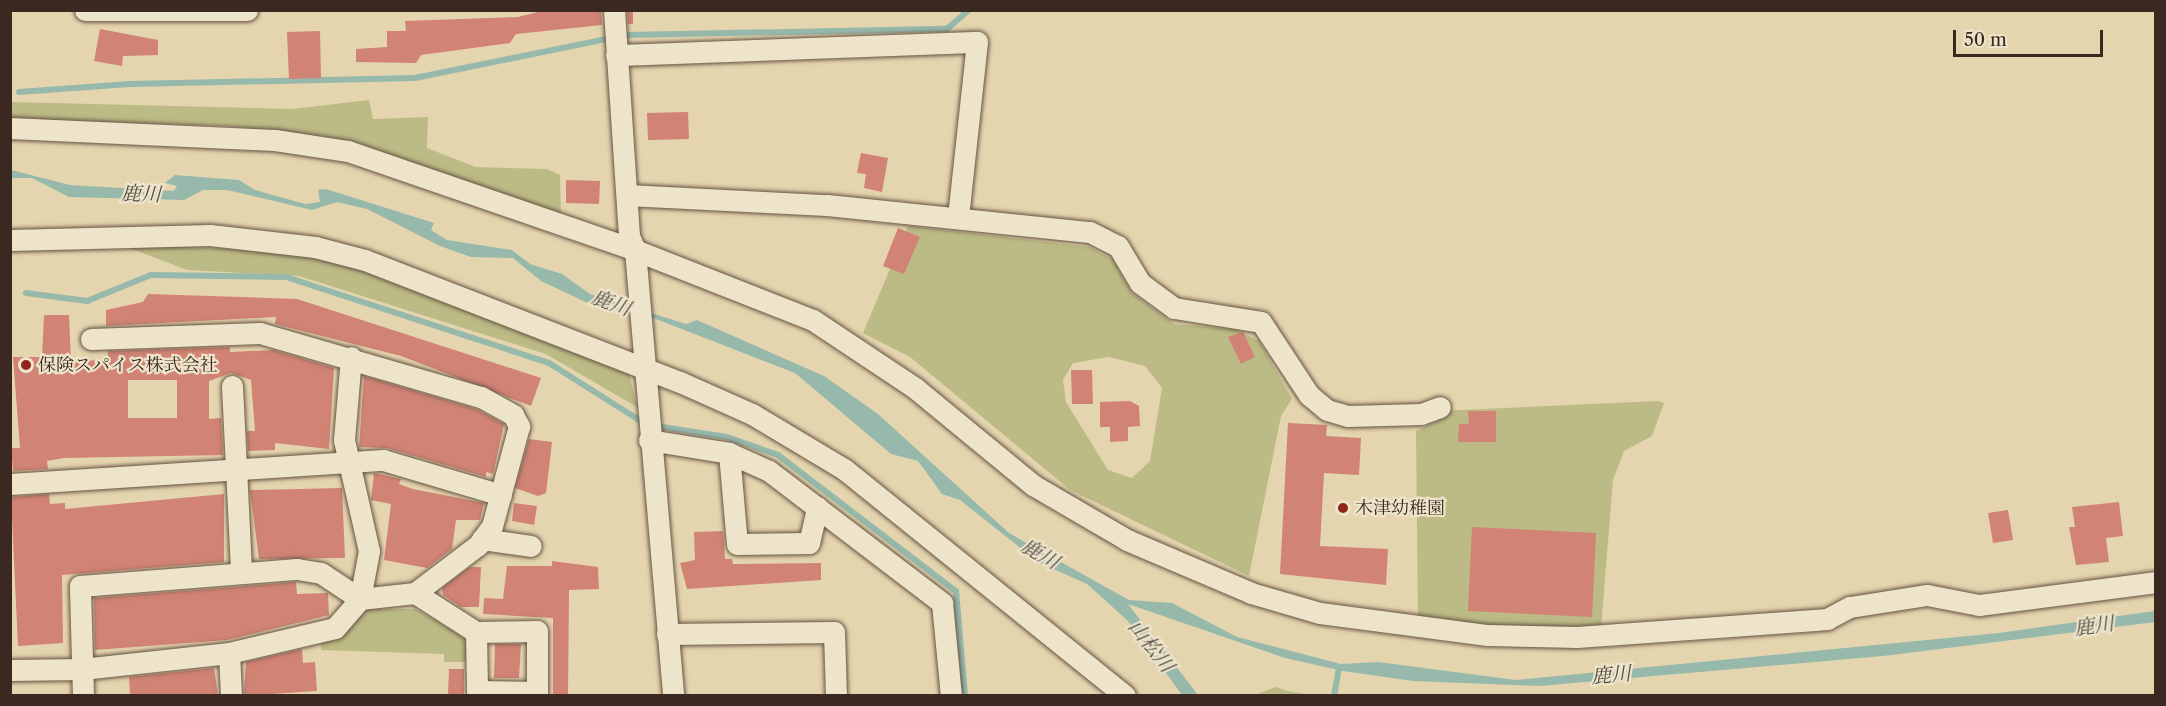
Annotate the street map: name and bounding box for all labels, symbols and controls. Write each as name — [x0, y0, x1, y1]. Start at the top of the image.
scale bar — [1956, 18, 2106, 56]
text: 50 m — [1964, 29, 2007, 51]
water label: 鹿川 — [121, 181, 161, 207]
water label: 鹿川 — [588, 285, 634, 321]
place label: 保険スパイス株式会社 — [38, 354, 218, 376]
marker: 保険スパイス株式会社 — [19, 358, 33, 372]
place label: 木津幼稚園 — [1355, 497, 1445, 519]
marker: 木津幼稚園 — [1336, 501, 1350, 515]
water label: 鹿川 — [1017, 534, 1063, 574]
water label: 鹿川 — [2073, 611, 2115, 641]
water label: 山松川 — [1123, 615, 1179, 677]
water label: 鹿川 — [1590, 661, 1632, 689]

